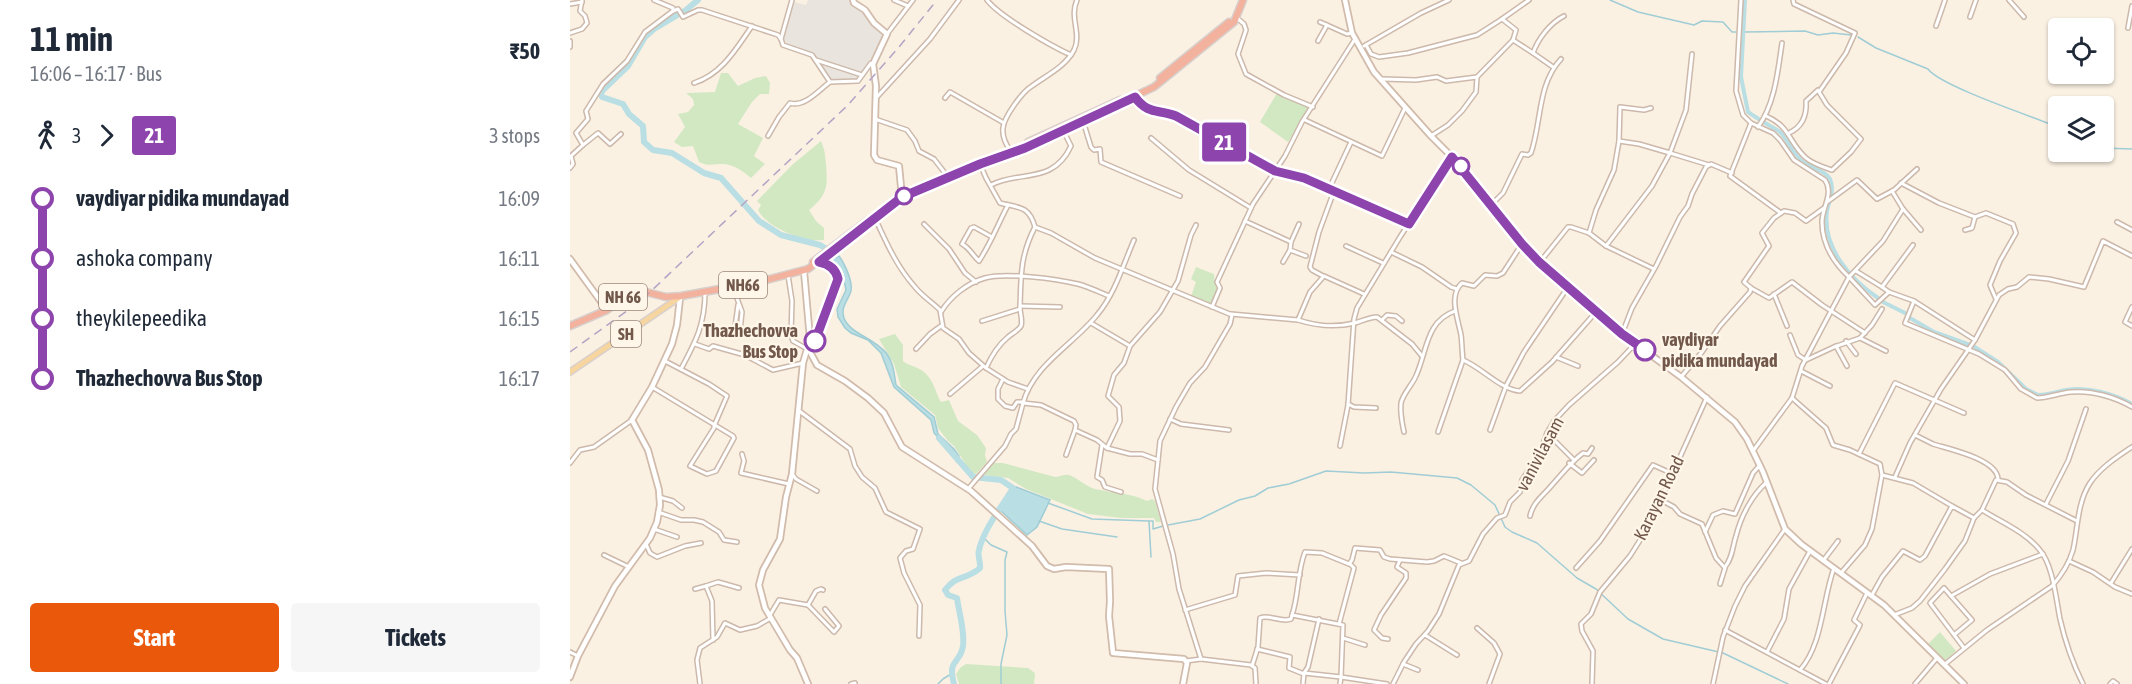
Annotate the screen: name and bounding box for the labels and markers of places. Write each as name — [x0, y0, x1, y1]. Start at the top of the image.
unlabelled marker — [1452, 157, 1470, 175]
unlabelled marker — [895, 187, 913, 205]
place label: Thazhechovva Bus Stop — [703, 320, 798, 362]
place label: vaydiyar pidika mundayad — [1662, 329, 1778, 371]
marker: Thazhechovva Bus Stop — [804, 330, 826, 352]
marker: vaydiyar pidika mundayad — [1634, 339, 1656, 361]

